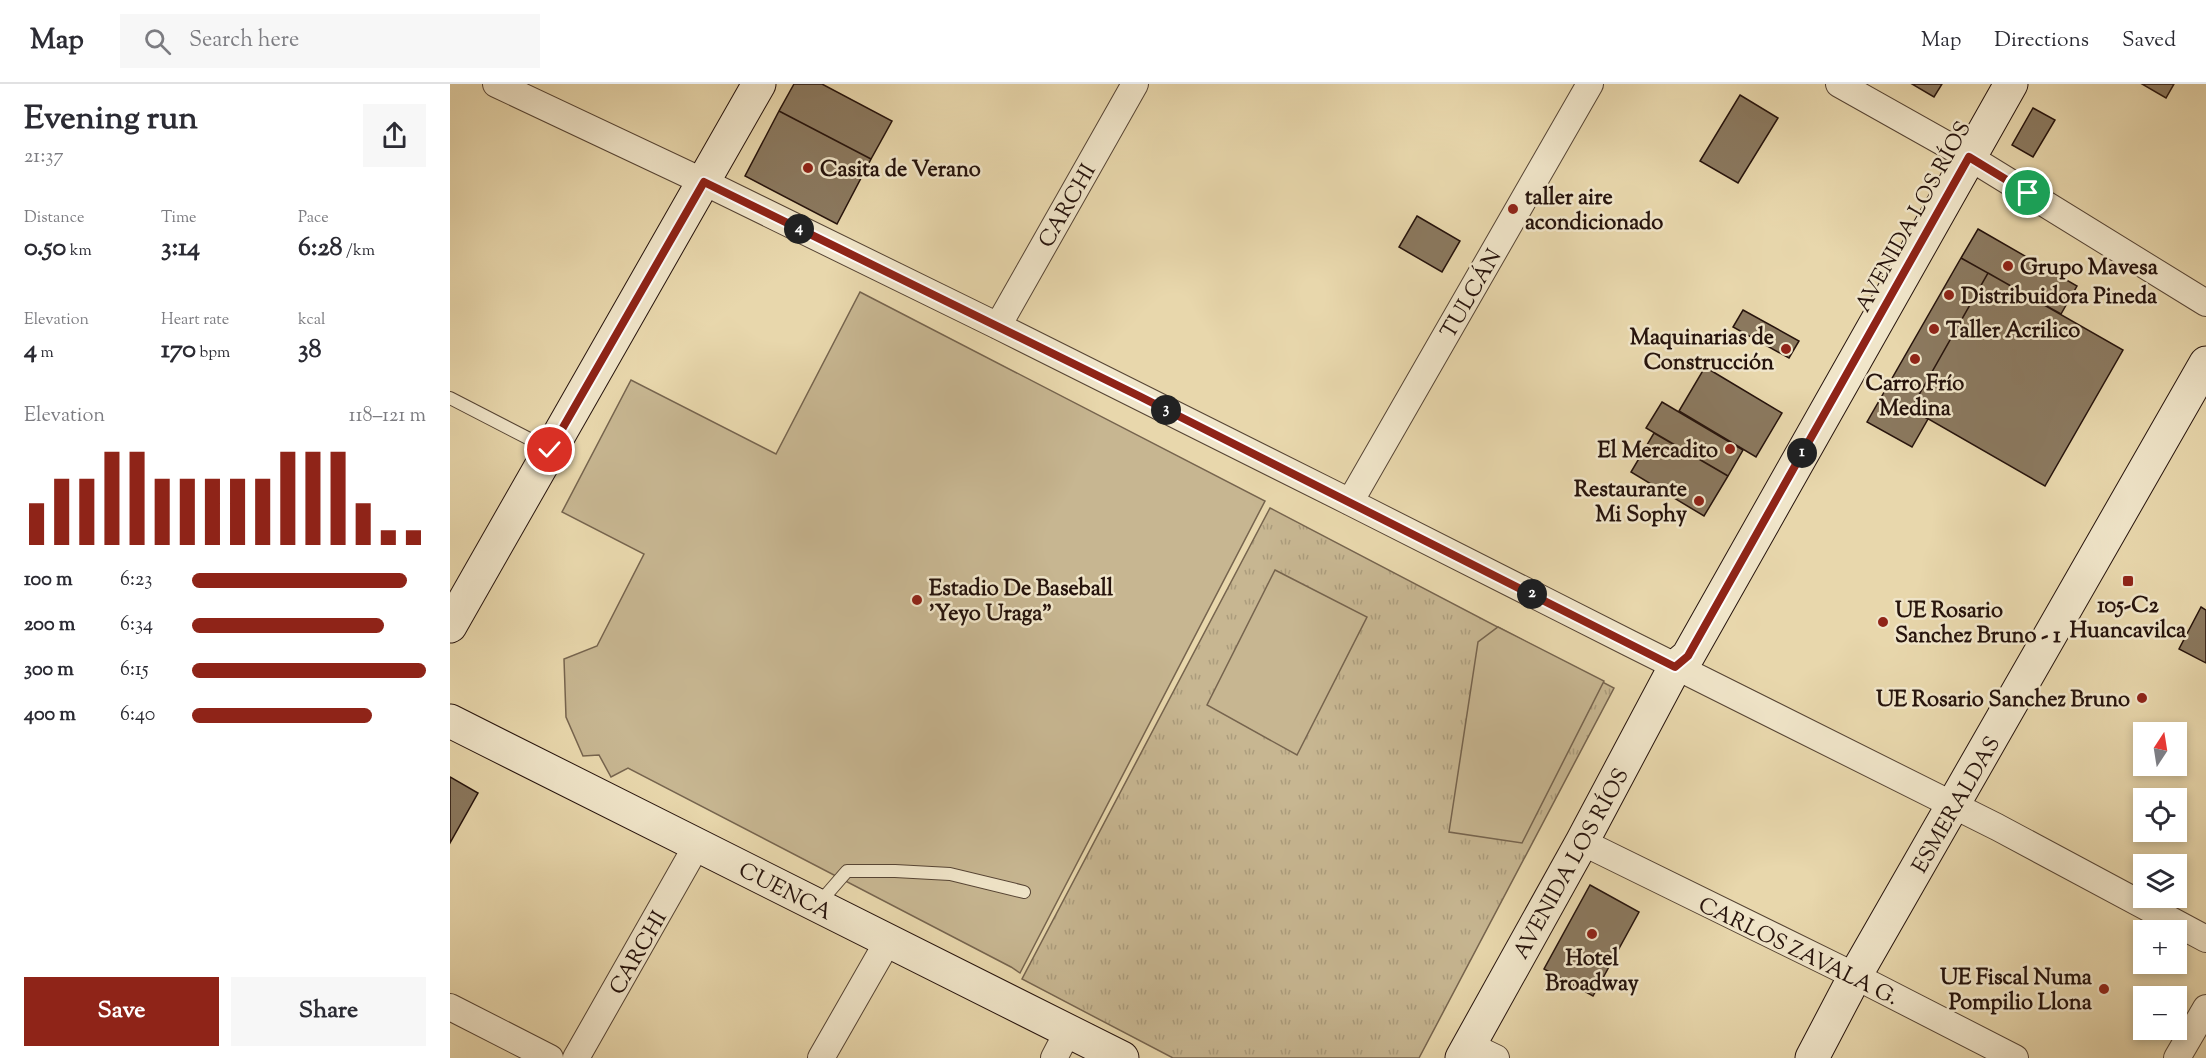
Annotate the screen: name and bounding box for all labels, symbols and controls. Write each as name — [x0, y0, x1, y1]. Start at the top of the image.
search box — [120, 14, 540, 68]
text: Map — [30, 21, 84, 61]
icon: search — [141, 25, 174, 58]
text: Search here — [189, 25, 299, 57]
text: Map — [1921, 26, 1961, 56]
text: Directions — [1994, 26, 2089, 56]
text: Saved — [2122, 26, 2176, 56]
text: Evening run — [24, 96, 198, 144]
button: share — [363, 104, 426, 167]
street label: AVENIDA LOS RÍOS — [1848, 116, 1981, 319]
text: 21:37 — [24, 143, 63, 172]
place label: Casita de Verano — [820, 155, 981, 187]
street label: CARCHI — [1032, 159, 1106, 254]
marker: Casita de Verano — [801, 161, 815, 175]
pin — [2002, 167, 2053, 218]
icon: arrive — [2011, 176, 2044, 209]
place label: taller aire acondicionado — [1525, 183, 1663, 240]
marker: taller aire acondicionado — [1506, 202, 1520, 216]
text: Distance — [24, 207, 84, 230]
text: Time — [161, 207, 197, 230]
text: Pace — [298, 207, 329, 230]
pin: 4 — [784, 214, 814, 244]
text: 4 — [795, 217, 803, 240]
text: 0.50 — [24, 230, 66, 267]
text: 3:14 — [161, 230, 200, 267]
text: 6:28 — [298, 230, 343, 267]
text: km — [66, 240, 92, 263]
text: /km — [343, 240, 375, 263]
street label: TULCÁN — [1433, 243, 1511, 345]
place label: Grupo Mavesa — [2020, 253, 2159, 285]
marker: Grupo Mavesa — [2001, 259, 2015, 273]
place label: Distribuidora Pineda — [1961, 282, 2158, 314]
marker: Distribuidora Pineda — [1942, 288, 1956, 302]
text: Elevation — [24, 309, 89, 332]
text: Heart rate — [161, 309, 229, 332]
text: kcal — [298, 309, 326, 332]
place label: Taller Acrilico — [1946, 316, 2080, 348]
marker: Taller Acrilico — [1927, 322, 1941, 336]
place label: Maquinarias de Construcción — [1630, 323, 1774, 380]
text: 4 — [24, 332, 37, 369]
text: 170 — [161, 332, 196, 369]
text: 38 — [298, 332, 322, 369]
text: m — [37, 342, 54, 365]
text: bpm — [196, 342, 230, 365]
marker: Maquinarias de Construcción — [1779, 342, 1793, 356]
marker: Carro Frío Medina — [1908, 352, 1922, 366]
place label: Carro Frío Medina — [1866, 369, 1964, 426]
pin: 3 — [1151, 395, 1181, 425]
text: 3 — [1163, 398, 1169, 421]
text: Elevation — [24, 402, 105, 431]
text: 118–121 m — [349, 402, 426, 431]
pin — [524, 424, 575, 475]
icon: check — [533, 433, 566, 466]
place label: El Mercadito — [1598, 436, 1718, 468]
pin: 1 — [1787, 438, 1817, 468]
text: 1 — [1799, 441, 1805, 464]
marker: El Mercadito — [1723, 442, 1737, 456]
place label: Restaurante Mi Sophy — [1574, 475, 1687, 532]
marker: Restaurante Mi Sophy — [1692, 494, 1706, 508]
text: 100 m — [24, 566, 73, 595]
text: 6:23 — [120, 566, 152, 595]
place label: Estadio De Baseball 'Yeyo Uraga" — [929, 574, 1114, 631]
marker: 105-C2 Huancavilca — [2121, 574, 2135, 588]
pin: 2 — [1517, 579, 1547, 609]
text: 2 — [1528, 582, 1536, 605]
place label: 105-C2 Huancavilca — [2070, 591, 2187, 648]
marker: Estadio De Baseball 'Yeyo Uraga" — [910, 593, 924, 607]
place label: UE Rosario Sanchez Bruno - 1 — [1895, 596, 2061, 653]
text: 200 m — [24, 611, 75, 640]
text: 6:34 — [120, 611, 153, 640]
marker: UE Rosario Sanchez Bruno - 1 — [1876, 615, 1890, 629]
text: 300 m — [24, 656, 74, 685]
text: 6:15 — [120, 656, 149, 685]
place label: UE Rosario Sanchez Bruno — [1876, 685, 2130, 717]
marker: UE Rosario Sanchez Bruno — [2135, 691, 2149, 705]
text: 400 m — [24, 701, 76, 730]
text: 6:40 — [120, 701, 155, 730]
north arrow — [2133, 722, 2187, 776]
map controls — [2133, 722, 2187, 1040]
street label: ESMERALDAS — [1905, 731, 2010, 880]
street label: AVENIDA LOS RÍOS — [1506, 763, 1639, 966]
button: locate — [2133, 788, 2187, 842]
button: layers — [2133, 854, 2187, 908]
street label: CUENCA — [732, 855, 837, 930]
street label: CARLOS ZAVALA G. — [1692, 890, 1903, 1015]
street label: CARCHI — [603, 906, 677, 1001]
button: + — [2133, 920, 2187, 974]
marker: Hotel Broadway — [1585, 927, 1599, 941]
place label: Hotel Broadway — [1545, 944, 1639, 1001]
place label: UE Fiscal Numa Pompilio Llona — [1940, 963, 2093, 1020]
button: Save — [24, 977, 219, 1046]
button: Share — [231, 977, 426, 1046]
marker: UE Fiscal Numa Pompilio Llona — [2097, 982, 2111, 996]
button: − — [2133, 986, 2187, 1040]

